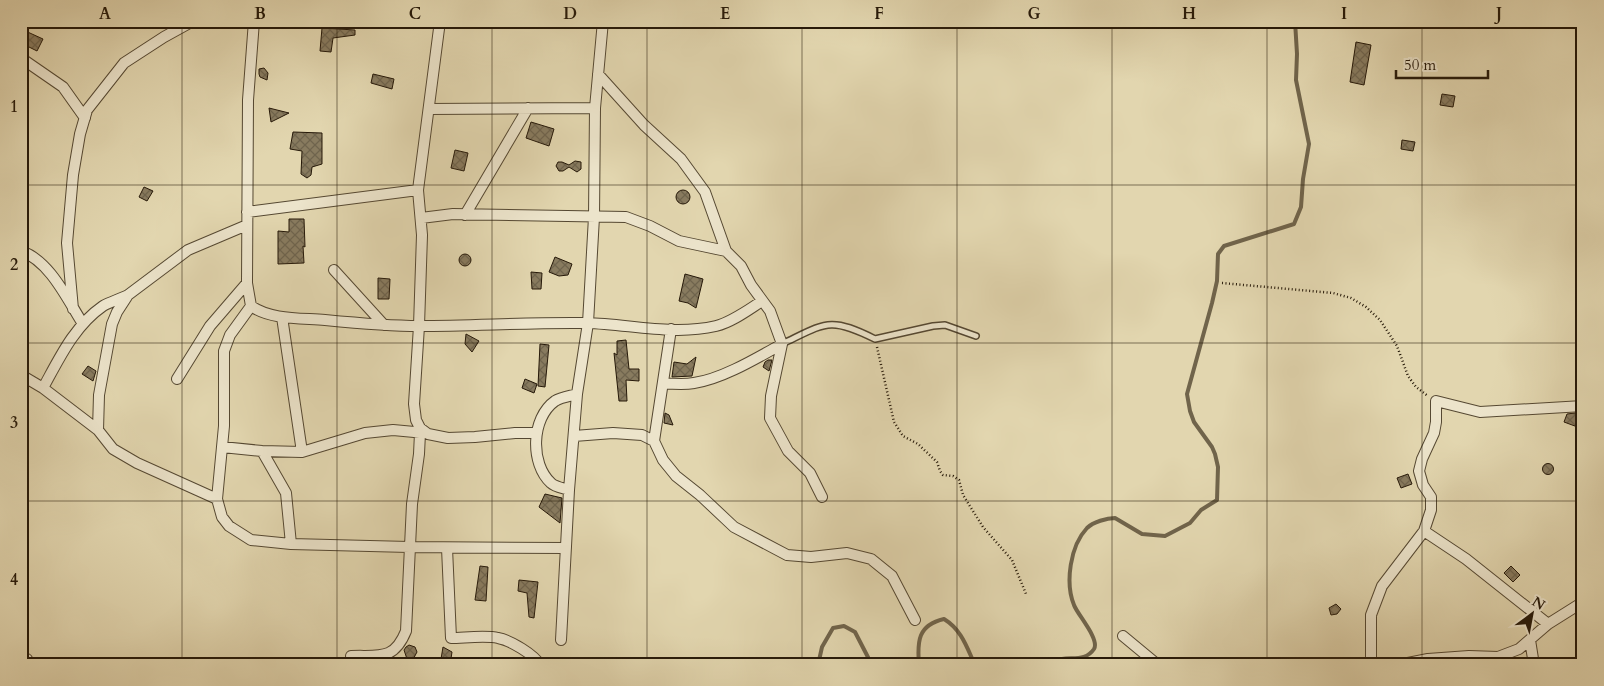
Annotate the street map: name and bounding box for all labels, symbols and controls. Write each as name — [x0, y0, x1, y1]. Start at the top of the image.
text: A — [99, 3, 111, 25]
text: B — [254, 3, 266, 25]
text: C — [409, 3, 421, 25]
text: D — [563, 3, 577, 25]
text: E — [720, 3, 730, 25]
text: F — [874, 3, 884, 25]
text: G — [1027, 3, 1041, 25]
text: H — [1182, 3, 1196, 25]
text: I — [1341, 3, 1347, 25]
text: J — [1494, 3, 1502, 25]
scale bar — [1396, 48, 1489, 80]
text: 50 m — [1404, 55, 1436, 75]
text: 1 — [10, 96, 18, 118]
text: 2 — [10, 254, 18, 276]
text: 3 — [10, 412, 18, 434]
text: 4 — [10, 569, 18, 591]
north arrow — [1506, 588, 1556, 638]
text: N — [1528, 592, 1549, 615]

